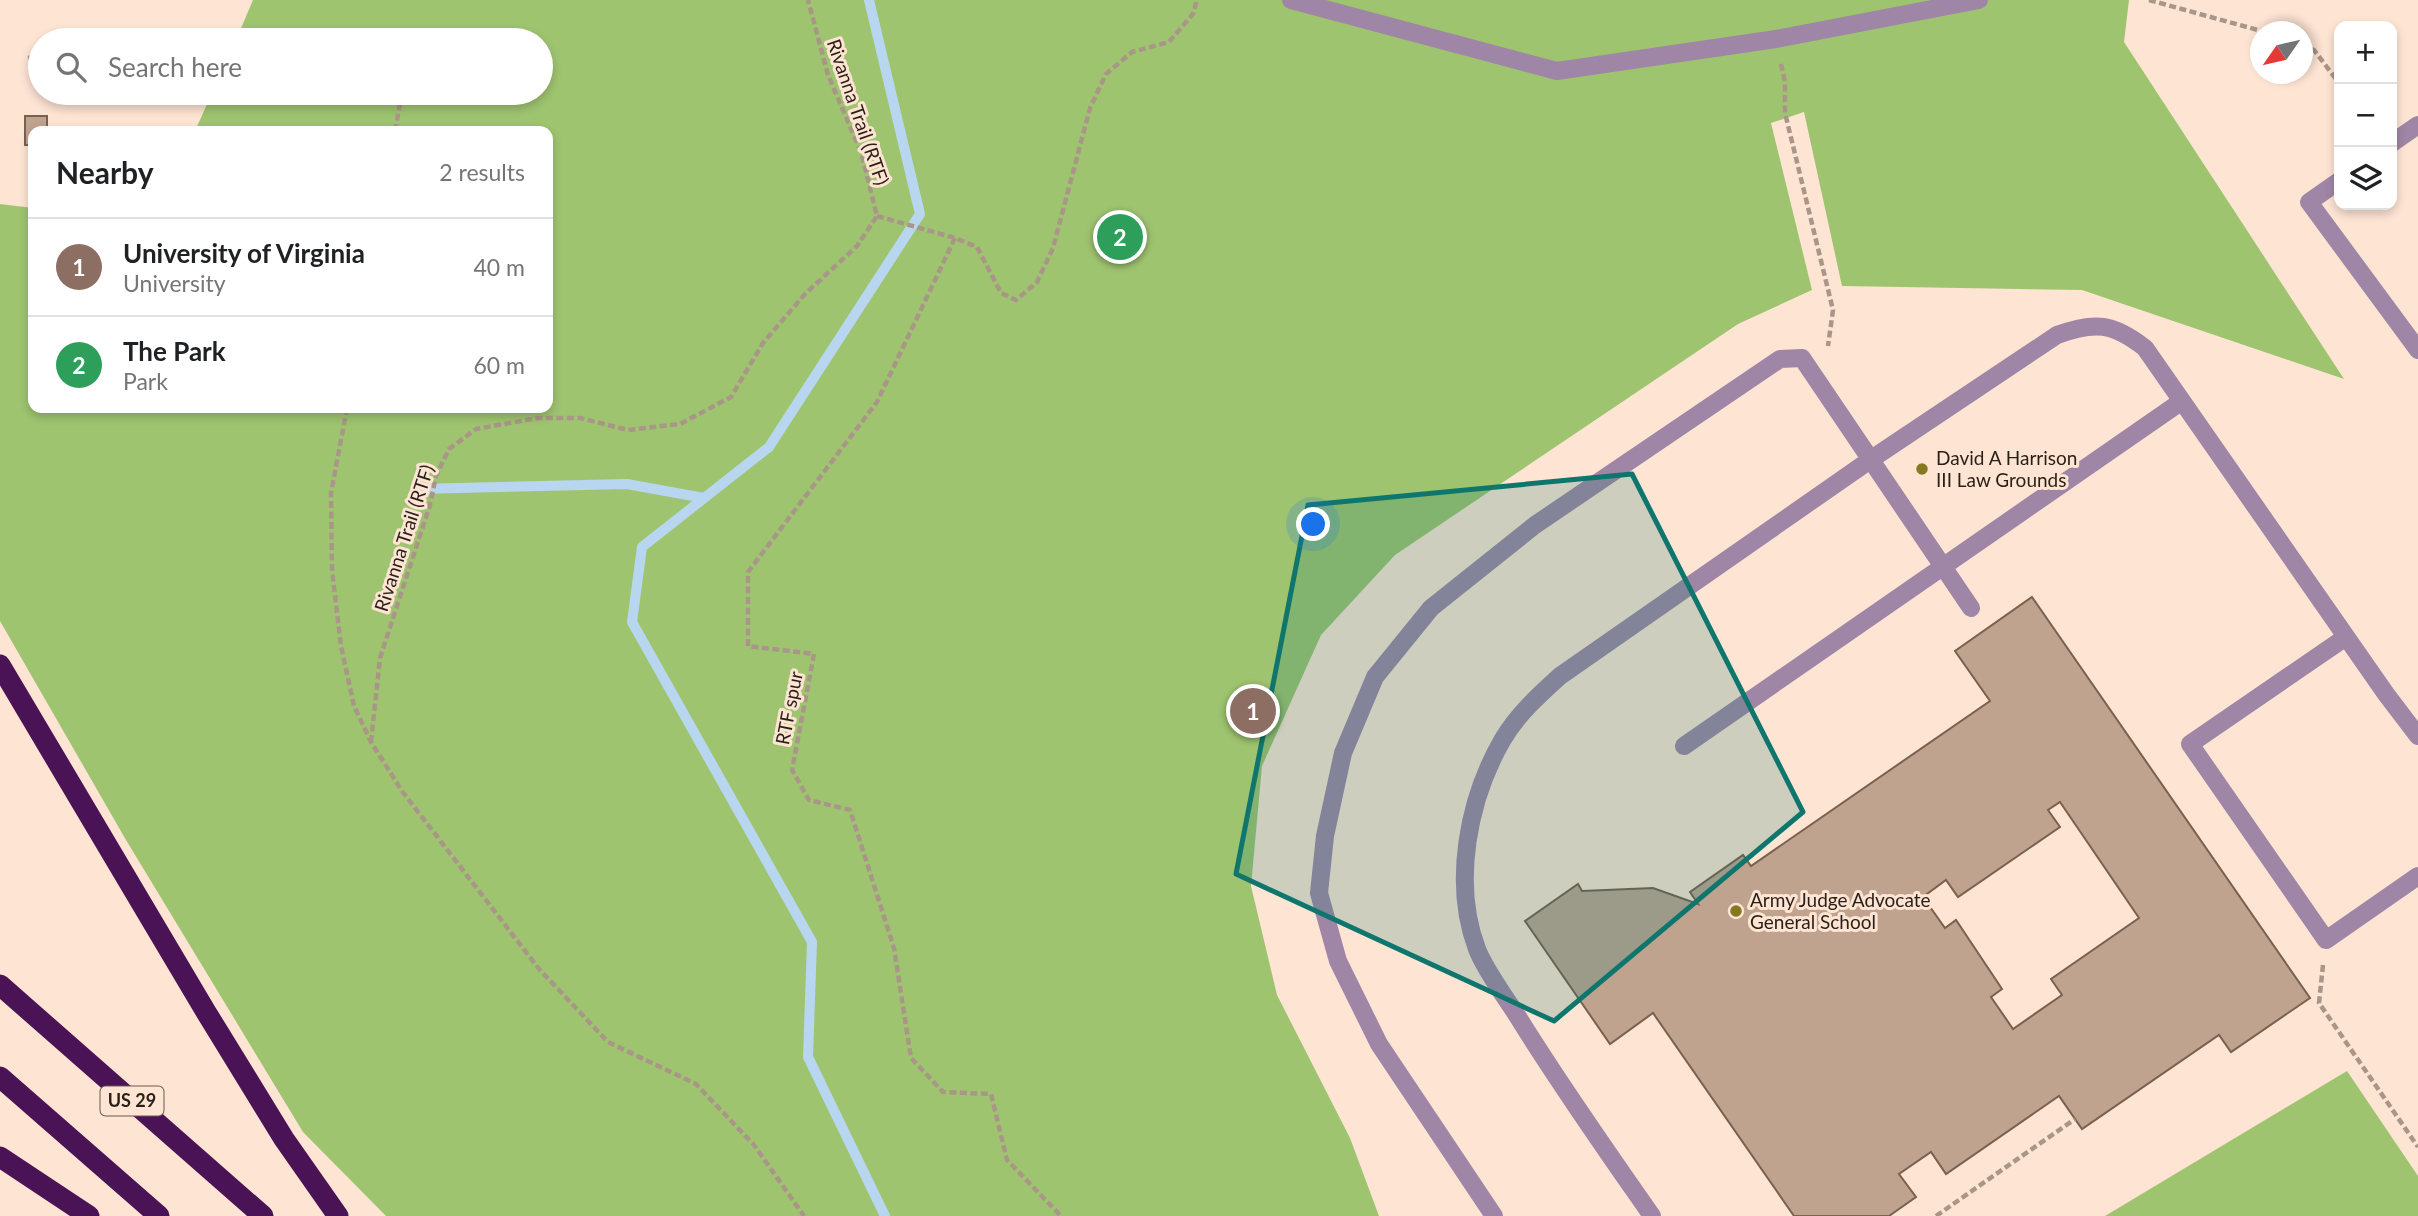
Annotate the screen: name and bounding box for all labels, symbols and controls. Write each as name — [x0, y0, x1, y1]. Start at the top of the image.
north arrow — [2250, 21, 2313, 84]
map controls — [2334, 21, 2397, 210]
button: + — [2334, 21, 2397, 84]
search box — [28, 28, 553, 105]
street label: Rivanna Trail (RTF) — [823, 36, 894, 188]
icon: search — [52, 48, 90, 86]
text: Search here — [108, 51, 242, 83]
button: − — [2334, 84, 2397, 147]
button: layers — [2334, 147, 2397, 210]
text: Nearby — [56, 154, 154, 190]
text: 2 results — [439, 158, 525, 186]
pin: 2 — [1097, 211, 1143, 263]
text: University of Virginia — [123, 237, 365, 269]
text: 1 — [72, 253, 86, 281]
text: 40 m — [474, 253, 525, 281]
text: University — [123, 269, 226, 297]
text: The Park — [123, 335, 226, 367]
text: 2 — [72, 351, 86, 379]
text: 60 m — [474, 351, 525, 379]
text: Park — [123, 367, 168, 395]
place label: David A Harrison III Law Grounds — [1936, 446, 2077, 491]
street label: Rivanna Trail (RTF) — [369, 461, 438, 614]
marker: David A Harrison III Law Grounds — [1914, 461, 1930, 477]
your location — [1296, 507, 1330, 541]
street label: RTF spur — [770, 669, 807, 747]
pin: 1 — [1230, 685, 1276, 737]
place label: Army Judge Advocate General School — [1750, 888, 1931, 933]
marker: Army Judge Advocate General School — [1728, 903, 1744, 919]
road number: US 29 — [100, 1086, 164, 1116]

